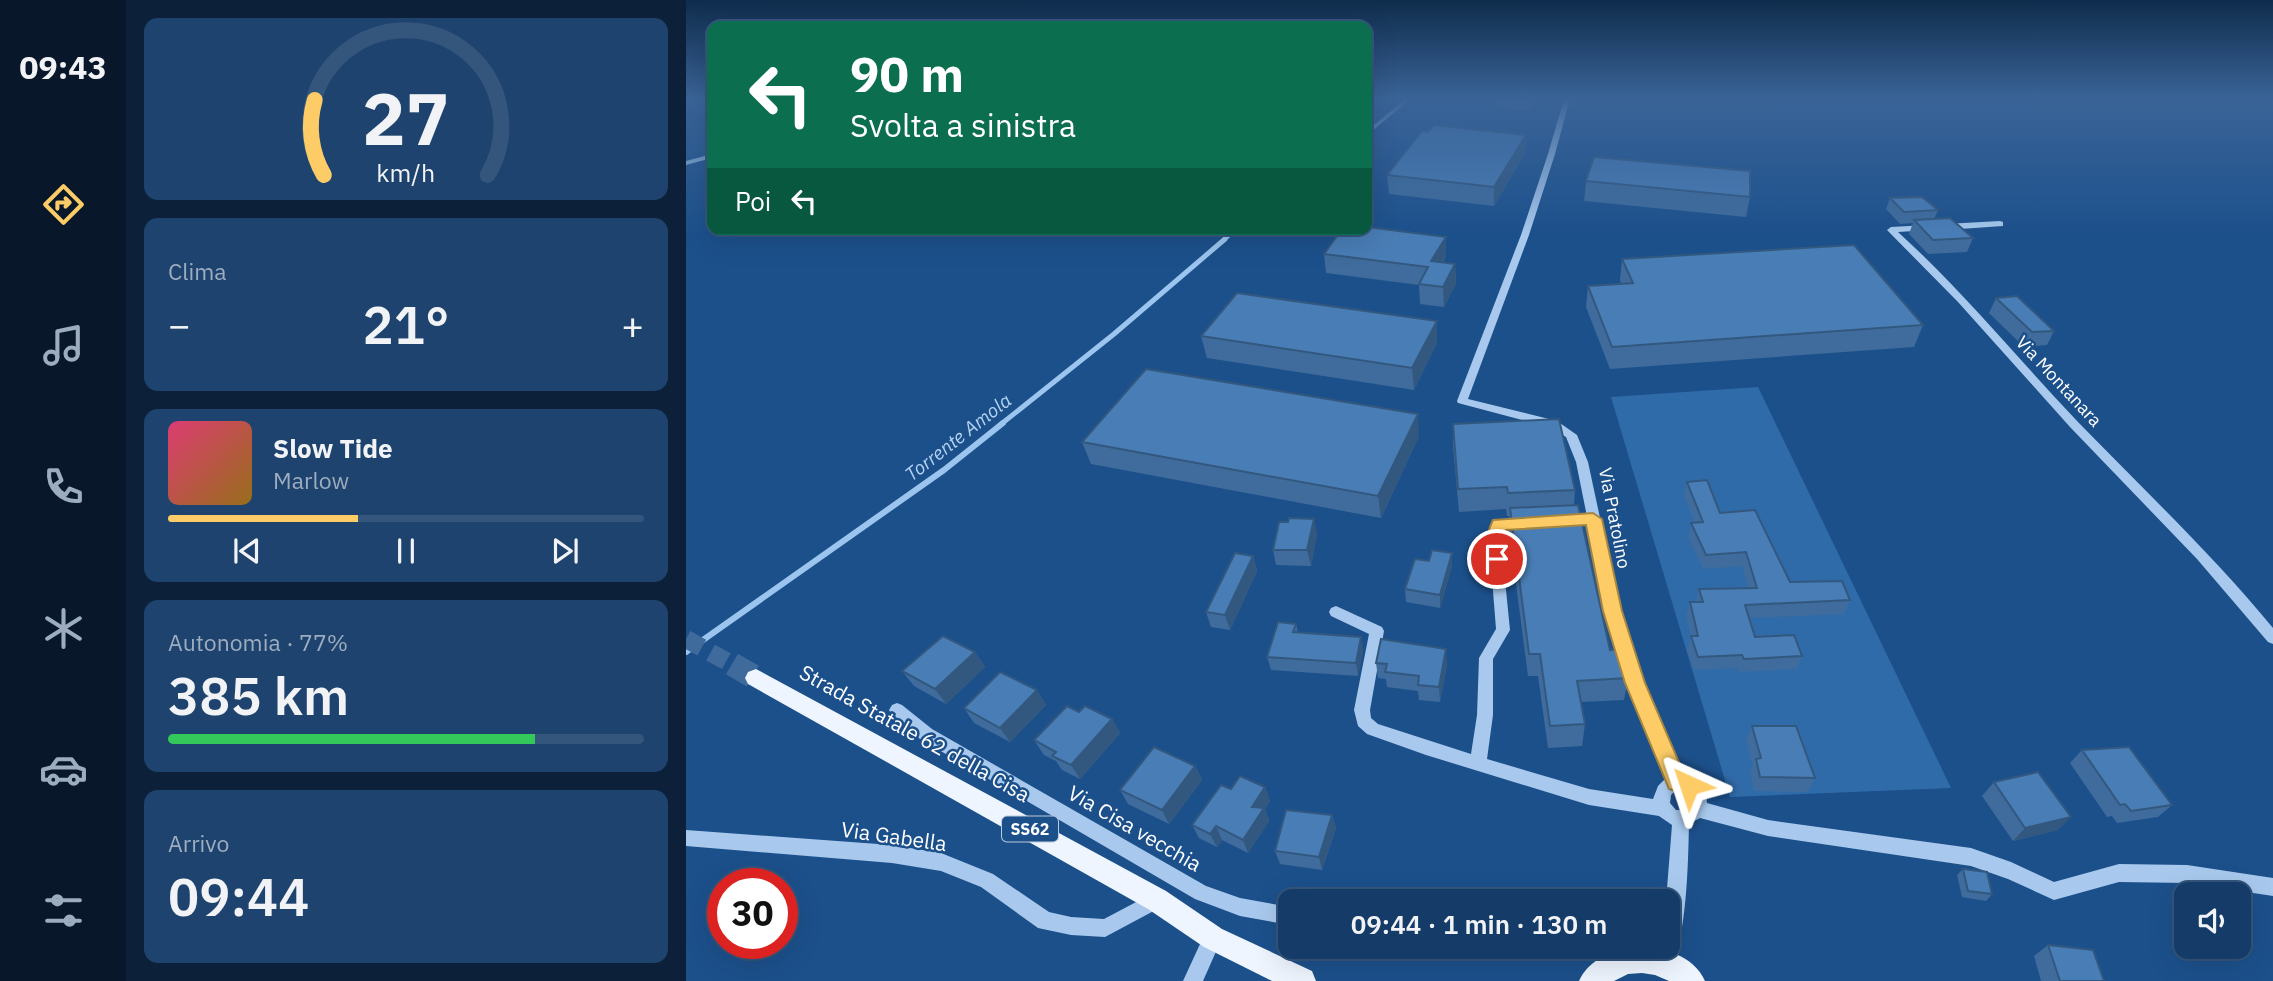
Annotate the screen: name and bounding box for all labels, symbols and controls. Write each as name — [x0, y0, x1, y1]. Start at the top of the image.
text: 90 m — [850, 42, 964, 105]
text: 09:43 — [19, 46, 107, 88]
icon: left — [735, 49, 826, 140]
text: 27 — [362, 70, 450, 165]
text: Svolta a sinistra — [850, 104, 1076, 146]
text: km/h — [377, 156, 435, 189]
icon: directions — [39, 180, 88, 229]
icon: left — [785, 182, 823, 220]
text: Poi — [735, 184, 771, 218]
text: Clima — [168, 256, 227, 286]
text: 21° — [363, 291, 449, 358]
text: − — [168, 300, 191, 349]
text: + — [621, 300, 644, 349]
icon: music — [39, 321, 88, 370]
street label: Via Montanara — [2011, 331, 2107, 432]
water label: Torrente Amola — [900, 388, 1016, 486]
text: Slow Tide — [273, 431, 393, 465]
icon: phone — [39, 462, 88, 511]
text: Marlow — [273, 465, 349, 495]
street label: Via Pratolino — [1594, 466, 1636, 570]
pin — [1467, 529, 1527, 589]
icon: previous — [228, 532, 266, 570]
icon: pause — [387, 532, 425, 570]
icon: next — [546, 532, 584, 570]
icon: arrive — [1478, 540, 1516, 578]
icon: climate — [39, 604, 88, 653]
text: Autonomia · 77% — [168, 627, 348, 657]
street label: Strada Statale 62 della Cisa — [795, 658, 1035, 808]
text: 385 km — [168, 662, 349, 729]
icon: car — [39, 745, 88, 794]
position arrow — [1652, 748, 1726, 822]
street label: Via Cisa vecchia — [1063, 778, 1207, 878]
street label: Via Gabella — [839, 815, 949, 857]
road number: SS62 — [1002, 816, 1058, 842]
text: Arrivo — [168, 828, 229, 858]
text: 09:44 — [168, 863, 309, 930]
speed limit sign: 30 — [707, 868, 798, 959]
map controls — [2174, 882, 2251, 959]
button: sound — [2174, 882, 2251, 959]
icon: filters — [39, 886, 88, 935]
text: 09:44 · 1 min · 130 m — [1351, 907, 1607, 941]

